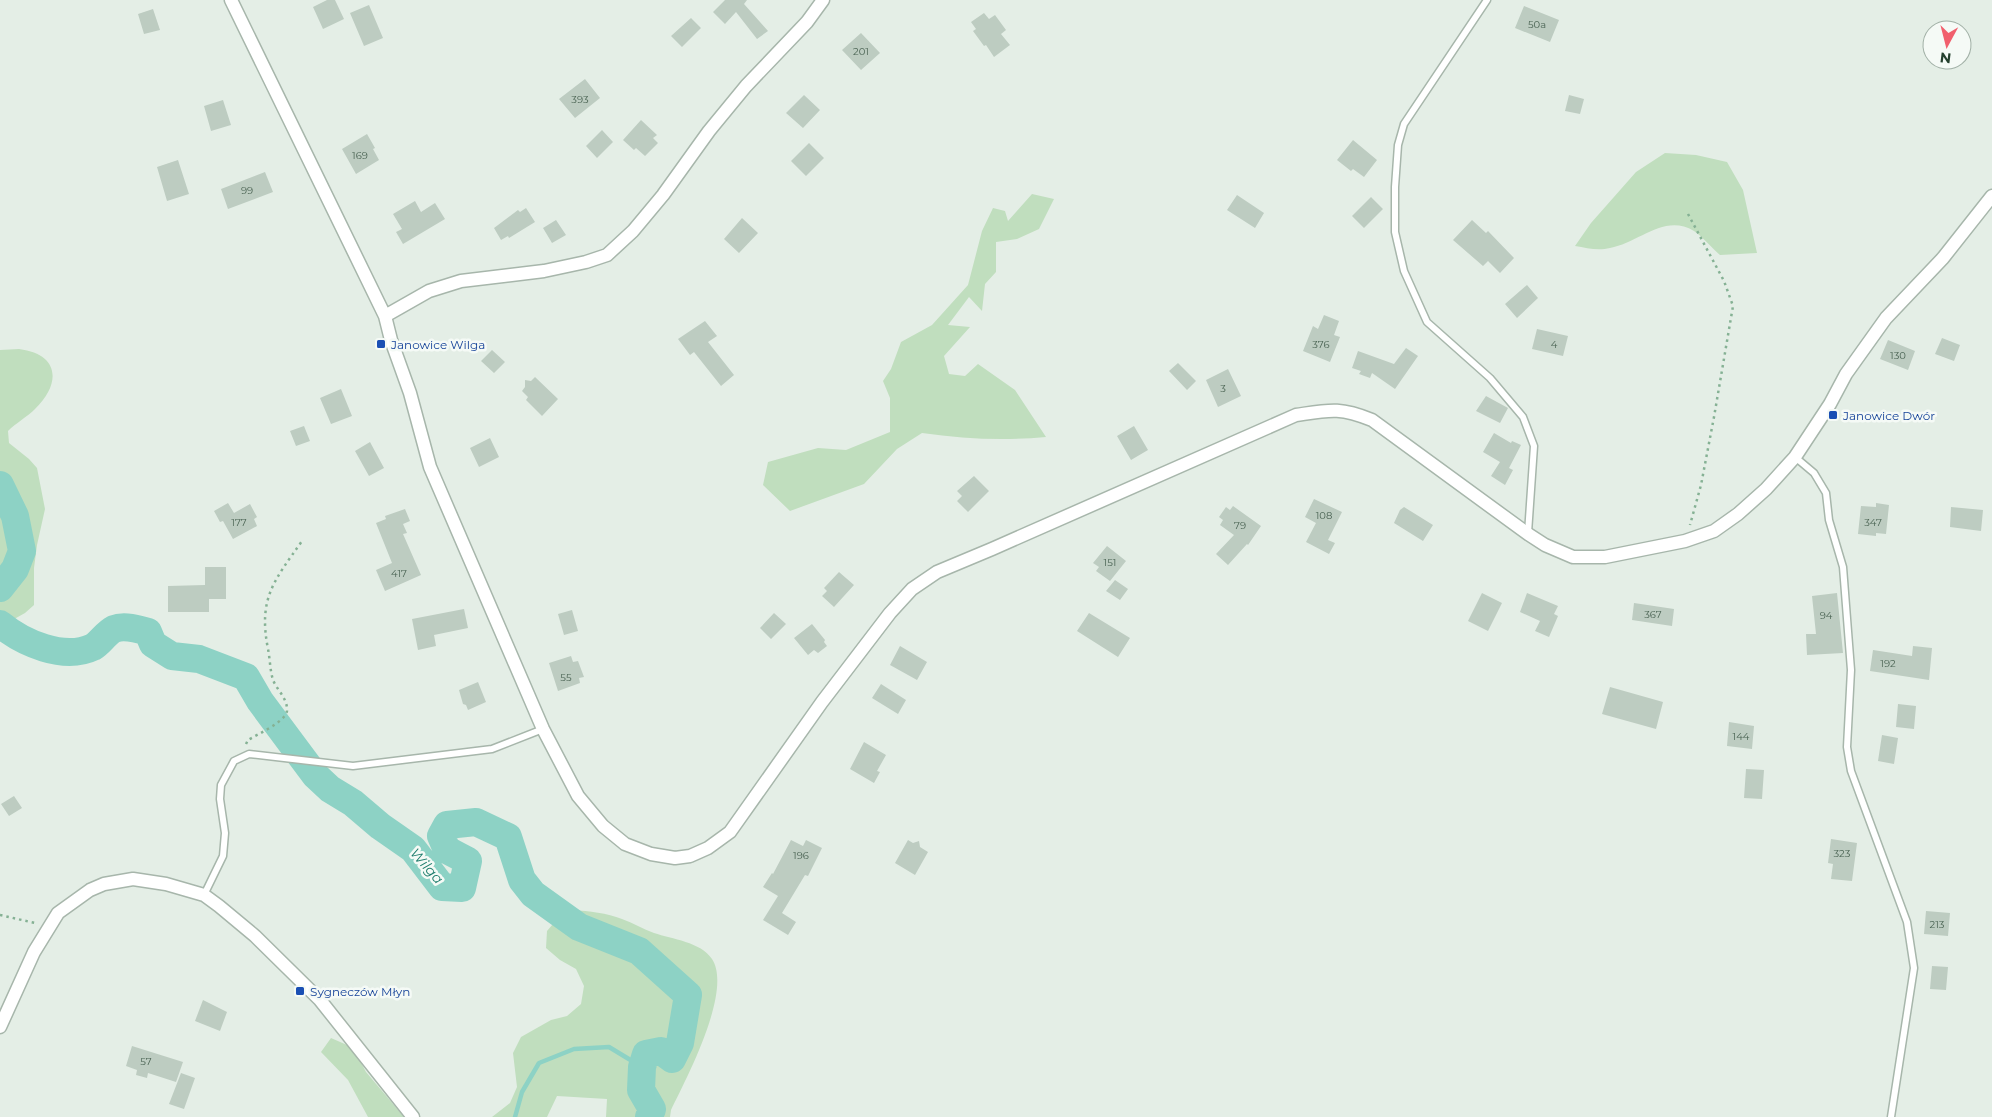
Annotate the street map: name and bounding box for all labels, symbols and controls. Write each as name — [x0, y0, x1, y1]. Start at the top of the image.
house number: 50a — [1528, 18, 1546, 31]
north arrow — [1922, 20, 1972, 70]
house number: 201 — [853, 45, 869, 58]
text: N — [1939, 48, 1952, 68]
house number: 393 — [571, 93, 589, 106]
house number: 169 — [352, 149, 368, 162]
house number: 99 — [241, 184, 253, 197]
place label: Janowice Wilga — [390, 337, 485, 352]
marker: Janowice Wilga — [375, 338, 387, 350]
house number: 376 — [1312, 338, 1330, 351]
house number: 4 — [1551, 338, 1558, 351]
house number: 130 — [1890, 349, 1906, 362]
house number: 3 — [1220, 382, 1226, 395]
place label: Janowice Dwór — [1842, 408, 1935, 423]
marker: Janowice Dwór — [1827, 409, 1839, 421]
house number: 108 — [1316, 509, 1332, 522]
house number: 177 — [231, 516, 247, 529]
house number: 347 — [1864, 516, 1882, 529]
house number: 79 — [1234, 519, 1246, 532]
house number: 151 — [1104, 556, 1116, 569]
house number: 417 — [391, 567, 407, 580]
house number: 367 — [1644, 608, 1662, 621]
house number: 94 — [1820, 609, 1833, 622]
house number: 192 — [1880, 657, 1896, 670]
house number: 55 — [560, 671, 572, 684]
house number: 144 — [1733, 730, 1750, 743]
water label: Wilga — [407, 844, 447, 888]
house number: 323 — [1834, 847, 1851, 860]
house number: 196 — [793, 849, 809, 862]
house number: 213 — [1930, 918, 1945, 931]
place label: Sygneczów Młyn — [310, 984, 410, 999]
marker: Sygneczów Młyn — [294, 985, 306, 997]
house number: 57 — [140, 1055, 152, 1068]

